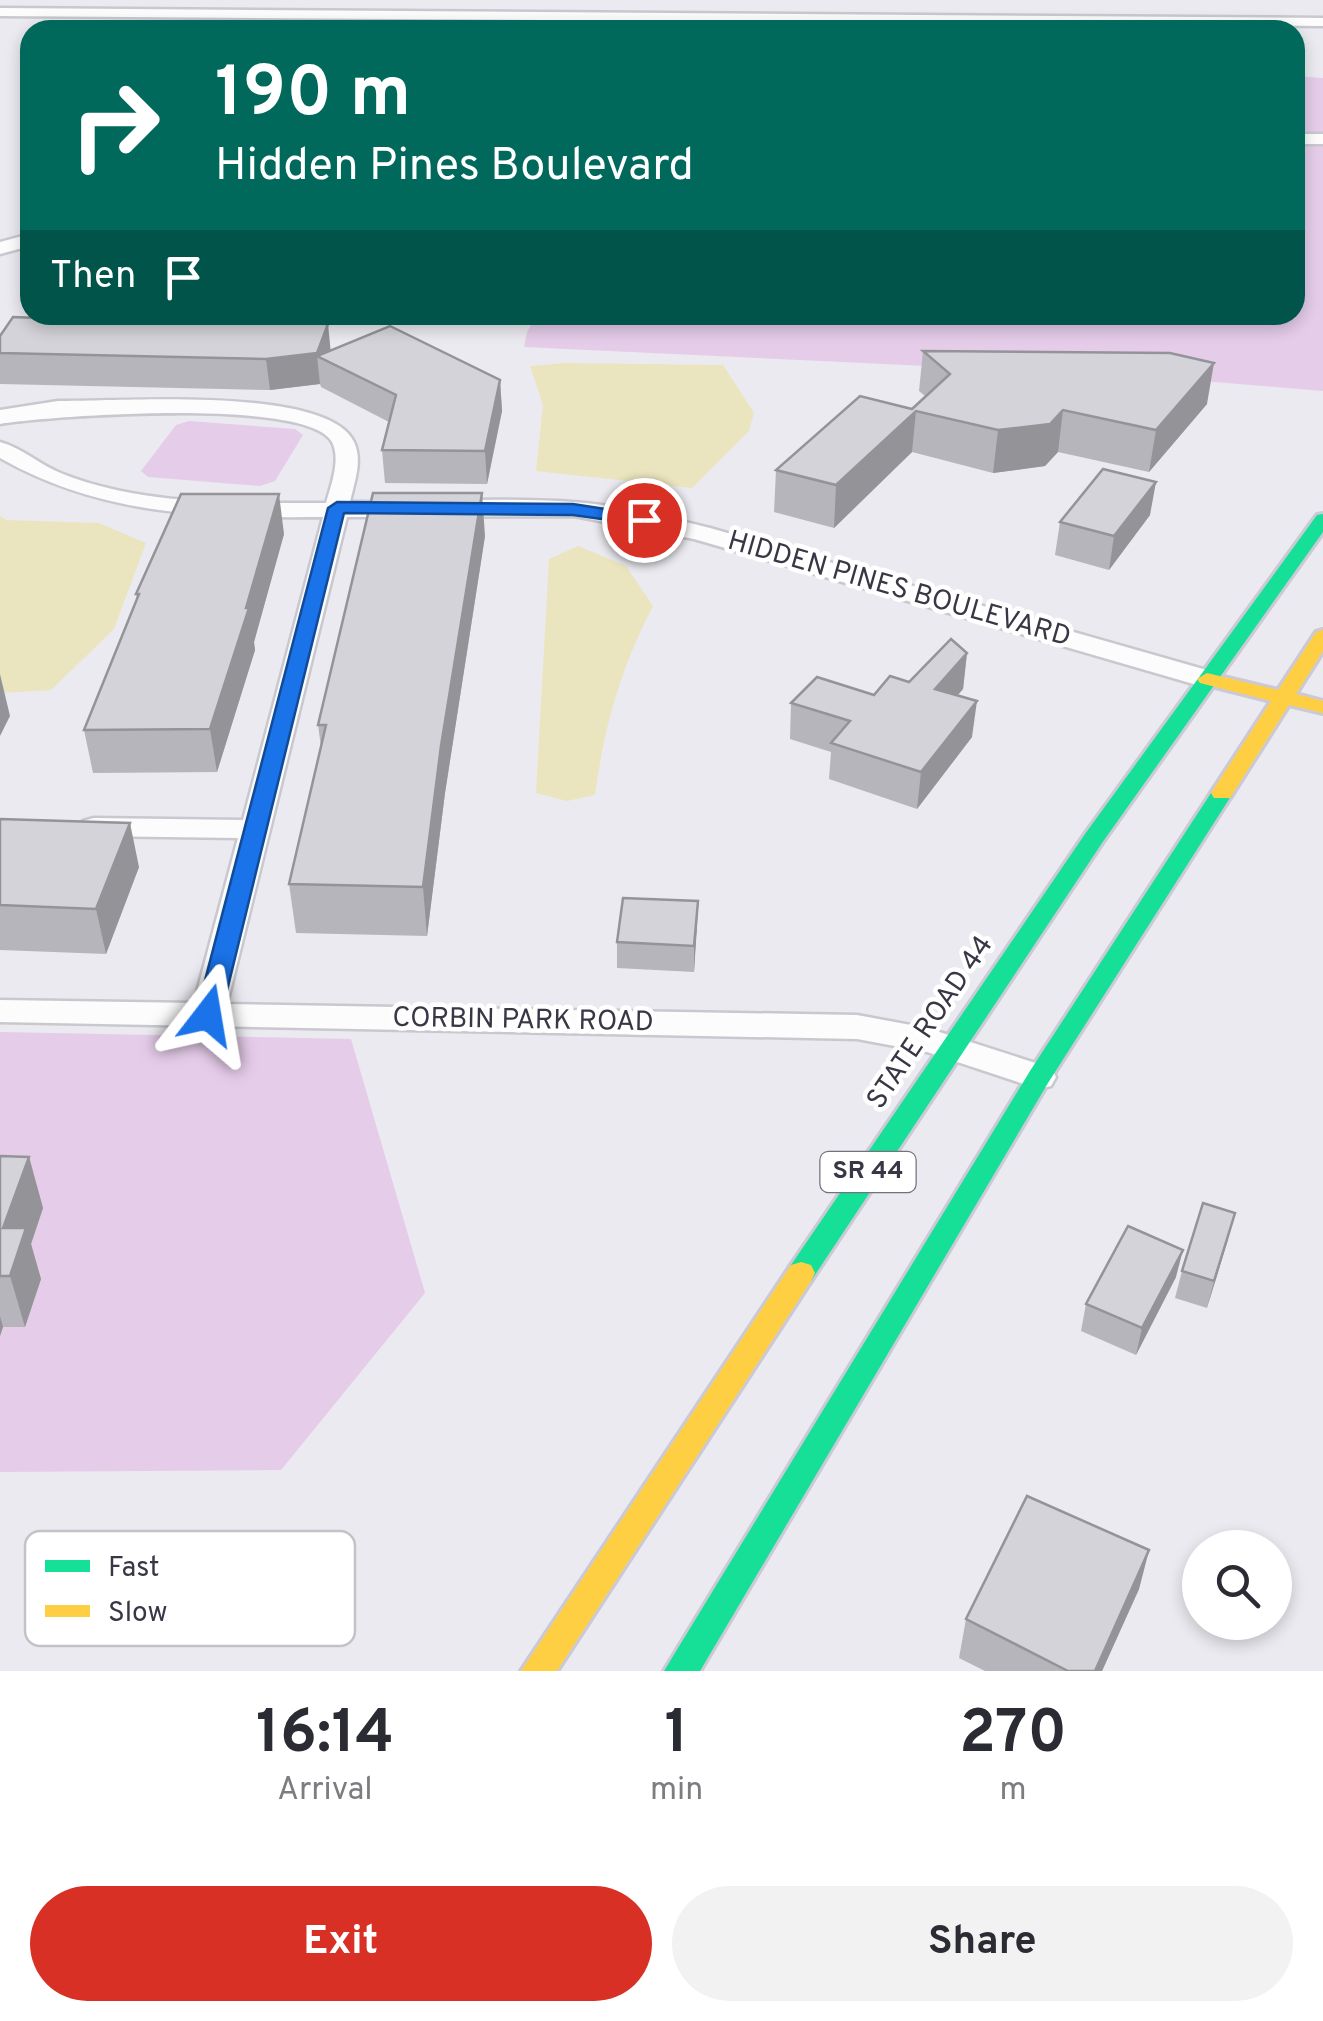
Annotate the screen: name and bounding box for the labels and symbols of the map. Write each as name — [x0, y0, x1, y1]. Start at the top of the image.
pin — [602, 478, 687, 563]
street label: HIDDEN PINES BOULEVARD — [723, 524, 1075, 656]
street label: STATE ROAD 44 — [860, 929, 1002, 1117]
position arrow — [156, 963, 260, 1067]
street label: CORBIN PARK ROAD — [392, 1001, 654, 1041]
road number: SR 44 — [820, 1152, 916, 1192]
legend — [25, 1531, 355, 1646]
text: Fast — [108, 1551, 160, 1587]
text: Slow — [108, 1596, 167, 1632]

